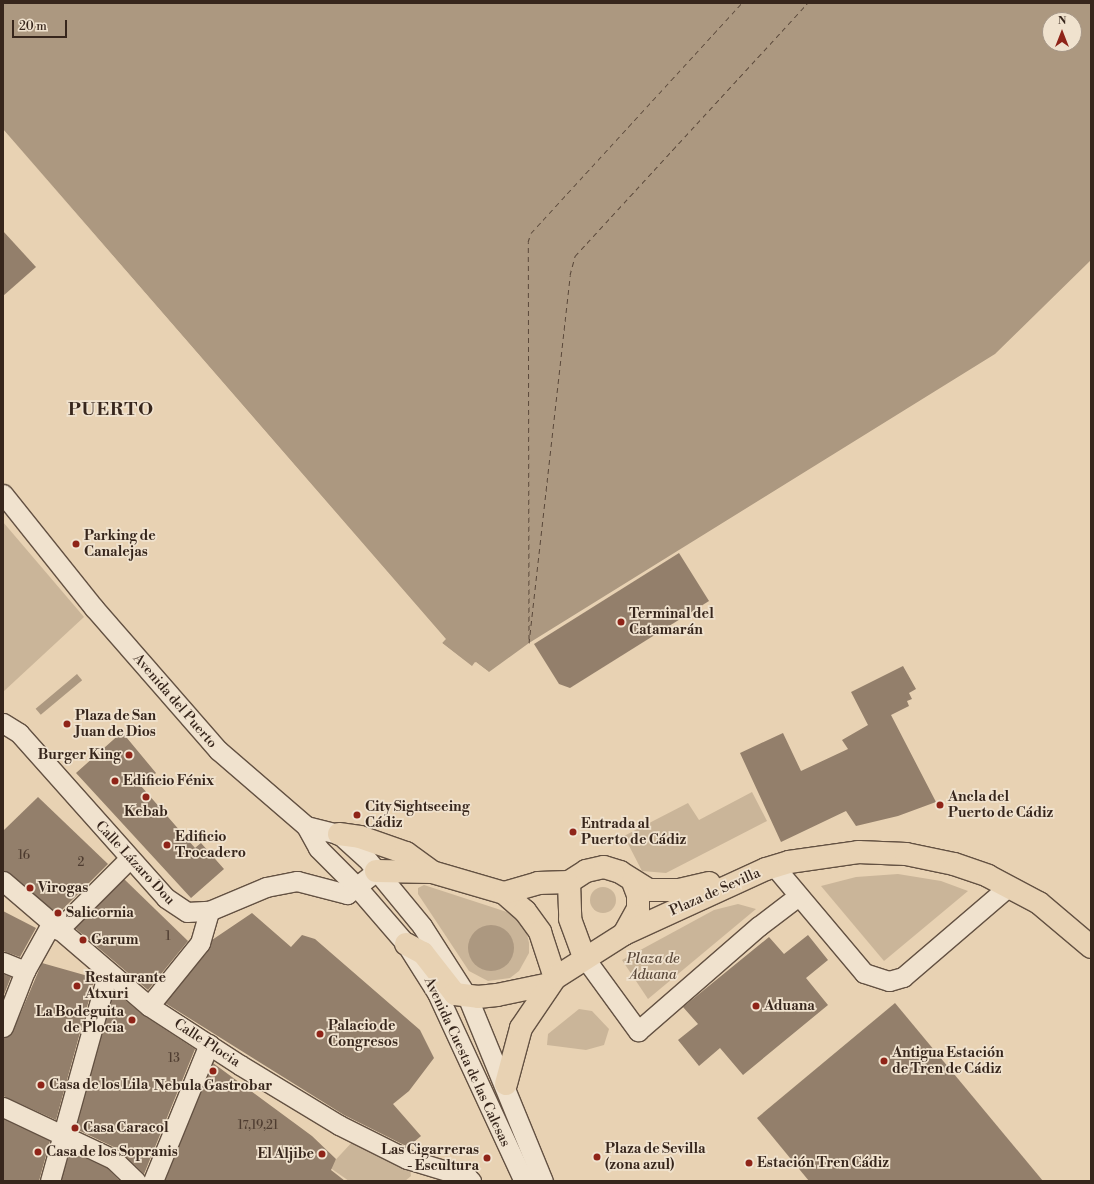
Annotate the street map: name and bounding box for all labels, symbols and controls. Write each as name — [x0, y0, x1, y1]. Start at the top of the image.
scale bar — [14, 12, 69, 38]
north arrow — [1042, 12, 1082, 52]
text: N — [1058, 14, 1066, 28]
text: 20 m — [19, 19, 47, 34]
district label: PUERTO — [68, 399, 154, 421]
place label: Parking de Canalejas — [84, 528, 156, 560]
marker: Parking de Canalejas — [71, 539, 81, 549]
place label: Terminal del Catamarán — [629, 606, 714, 638]
marker: Terminal del Catamarán — [616, 617, 626, 627]
street label: Avenida del Puerto — [129, 650, 221, 752]
place label: Plaza de San Juan de Dios — [75, 708, 156, 740]
marker: Plaza de San Juan de Dios — [62, 719, 72, 729]
place label: Burger King — [38, 747, 121, 763]
marker: Burger King — [124, 750, 134, 760]
place label: Edificio Fénix — [123, 773, 214, 789]
marker: Edificio Fénix — [110, 776, 120, 786]
place label: Ancla del Puerto de Cádiz — [948, 789, 1053, 822]
marker: Kebab — [141, 792, 151, 802]
place label: City Sightseeing Cádiz — [365, 799, 470, 832]
marker: Ancla del Puerto de Cádiz — [935, 800, 945, 810]
place label: Kebab — [124, 804, 168, 820]
marker: City Sightseeing Cádiz — [352, 810, 362, 820]
place label: Entrada al Puerto de Cádiz — [581, 816, 686, 848]
street label: Calle Lázaro Dou — [92, 818, 178, 908]
marker: Entrada al Puerto de Cádiz — [568, 827, 578, 837]
place label: Edificio Trocadero — [175, 829, 246, 862]
marker: Edificio Trocadero — [162, 840, 172, 850]
house number: 16 — [18, 849, 30, 863]
house number: 2 — [78, 856, 84, 870]
street label: Plaza de Sevilla — [667, 865, 763, 919]
place label: Virogas — [38, 880, 88, 896]
marker: Virogas — [25, 883, 35, 893]
place label: Salicornia — [66, 905, 134, 921]
marker: Salicornia — [53, 908, 63, 918]
house number: 1 — [165, 930, 171, 944]
place label: Garum — [91, 932, 138, 948]
marker: Garum — [78, 935, 88, 945]
park label: Plaza de Aduana — [627, 951, 679, 984]
place label: Restaurante Atxuri — [85, 970, 166, 1002]
street label: Avenida Cuesta de las Calesas — [420, 975, 514, 1149]
marker: Restaurante Atxuri — [72, 981, 82, 991]
place label: Aduana — [764, 998, 815, 1014]
marker: Aduana — [751, 1001, 761, 1011]
place label: La Bodeguita de Plocia — [36, 1004, 124, 1036]
marker: La Bodeguita de Plocia — [127, 1015, 137, 1025]
street label: Calle Plocia — [171, 1015, 243, 1071]
place label: Palacio de Congresos — [328, 1018, 398, 1050]
marker: Palacio de Congresos — [315, 1029, 325, 1039]
place label: Antigua Estación de Tren de Cádiz — [892, 1045, 1004, 1078]
house number: 13 — [168, 1052, 180, 1066]
marker: Antigua Estación de Tren de Cádiz — [879, 1056, 889, 1066]
marker: Nebula Gastrobar — [208, 1066, 218, 1076]
place label: Casa de los Lila — [49, 1077, 148, 1093]
place label: Nebula Gastrobar — [154, 1078, 272, 1094]
marker: Casa de los Lila — [36, 1080, 46, 1090]
house number: 17,19,21 — [238, 1119, 278, 1133]
place label: Casa Caracol — [83, 1120, 169, 1136]
marker: Casa Caracol — [70, 1123, 80, 1133]
place label: Plaza de Sevilla (zona azul) — [605, 1141, 706, 1174]
place label: Las Cigarreras - Escultura — [381, 1142, 479, 1174]
place label: Casa de los Sopranis — [46, 1144, 178, 1160]
place label: El Aljibe — [258, 1146, 314, 1162]
marker: Casa de los Sopranis — [33, 1147, 43, 1157]
marker: El Aljibe — [317, 1149, 327, 1159]
marker: Plaza de Sevilla (zona azul) — [592, 1152, 602, 1162]
marker: Las Cigarreras - Escultura — [482, 1153, 492, 1163]
place label: Estación Tren Cádiz — [757, 1155, 889, 1171]
marker: Estación Tren Cádiz — [744, 1158, 754, 1168]

